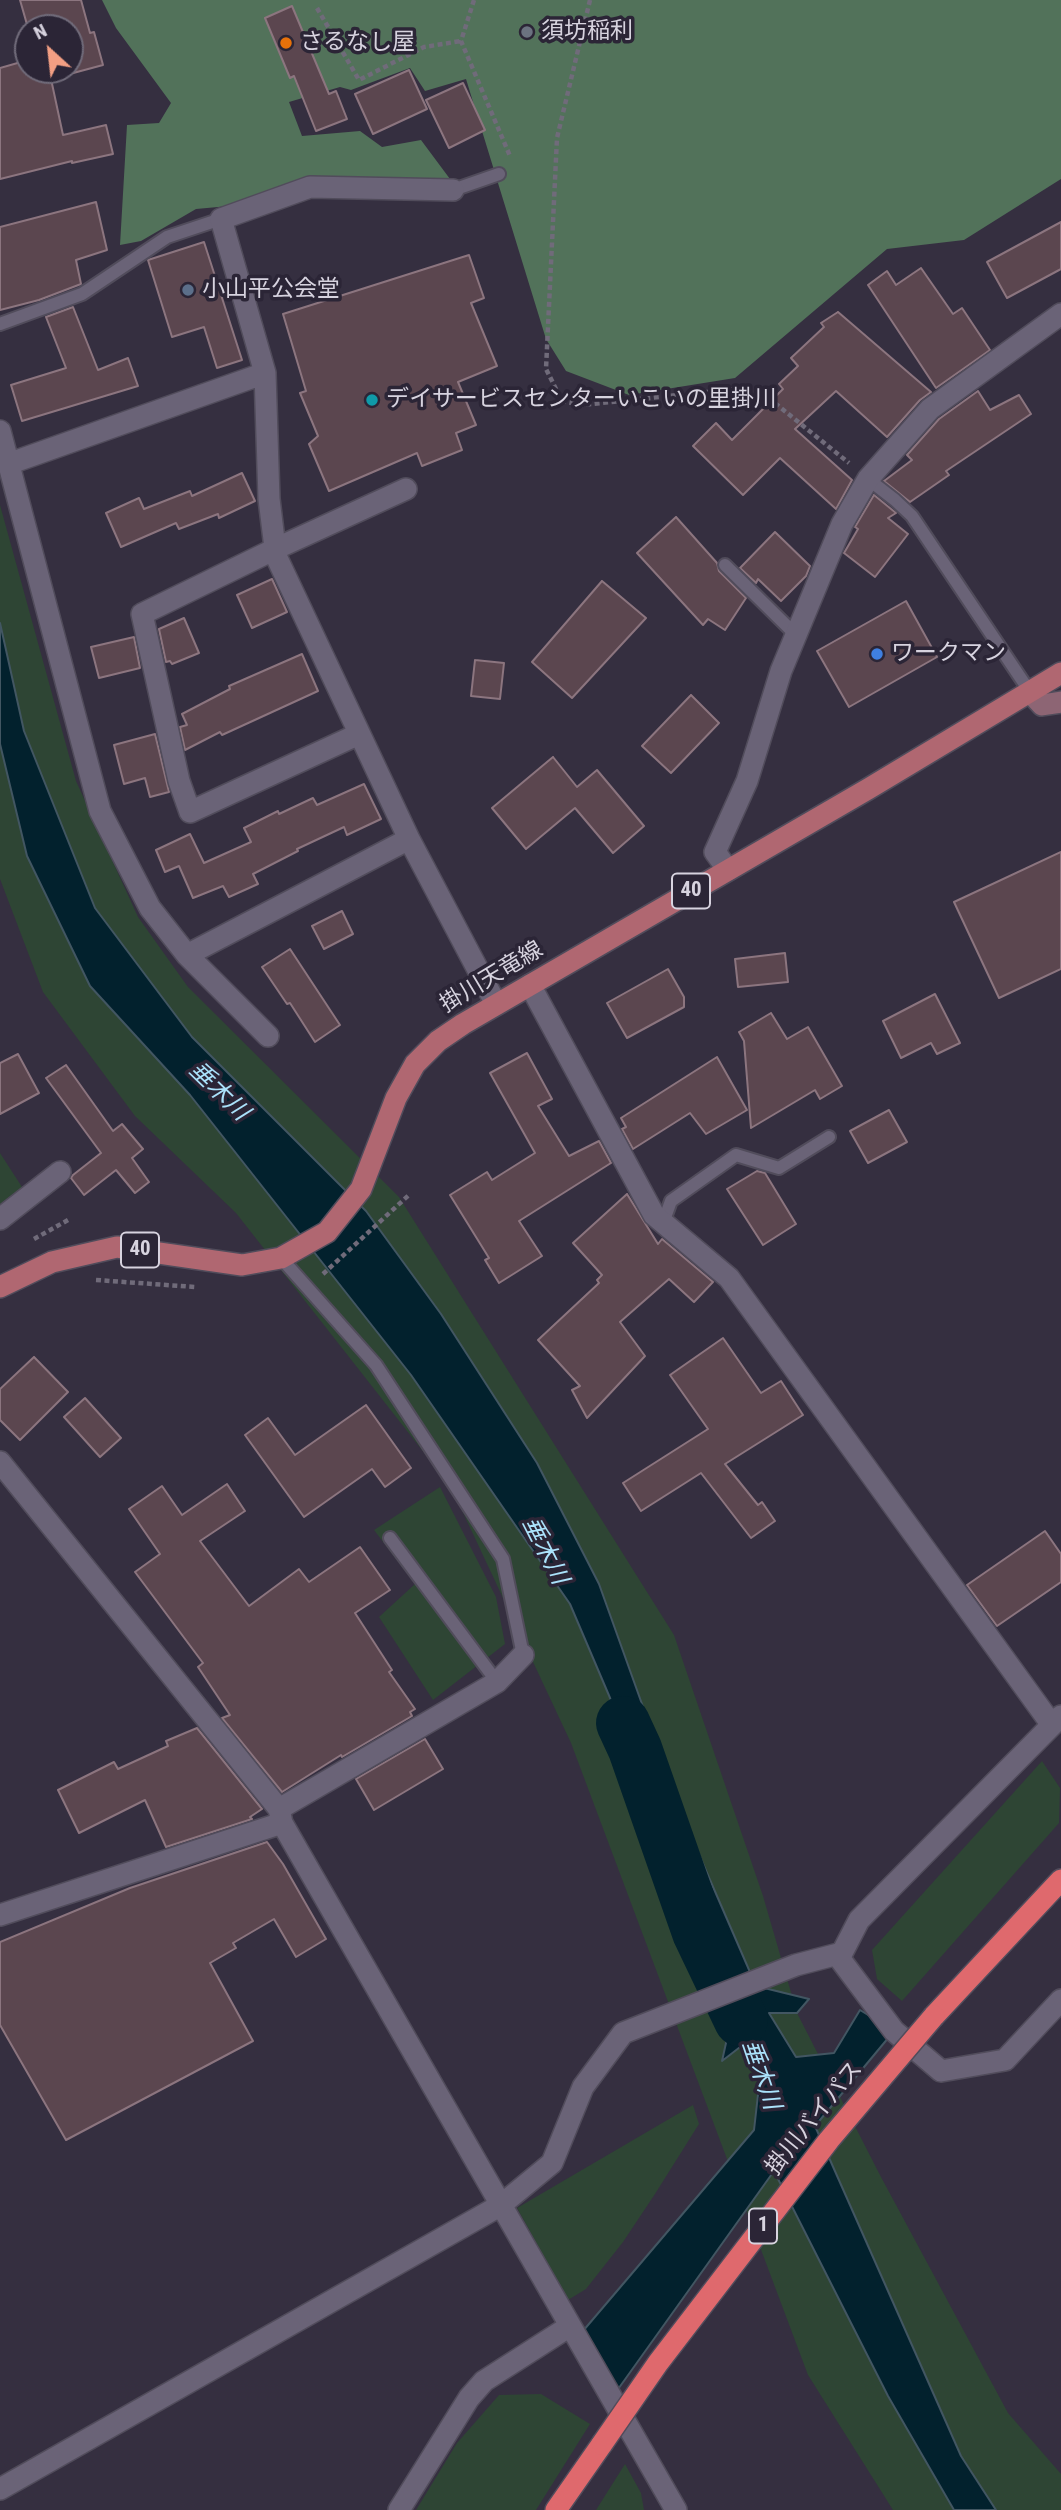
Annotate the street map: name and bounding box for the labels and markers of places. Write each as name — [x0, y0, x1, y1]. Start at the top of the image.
place label: 須坊稲利 — [541, 18, 633, 46]
marker: 須坊稲利 — [519, 24, 535, 40]
place label: さるなし屋 — [300, 29, 415, 57]
marker: さるなし屋 — [278, 35, 294, 51]
place label: 小山平公会堂 — [202, 276, 340, 304]
marker: 小山平公会堂 — [180, 282, 196, 298]
place label: デイサービスセンターいこいの里掛川 — [386, 386, 777, 414]
marker: デイサービスセンターいこいの里掛川 — [364, 392, 380, 408]
place label: ワークマン — [891, 640, 1006, 668]
marker: ワークマン — [869, 646, 885, 662]

